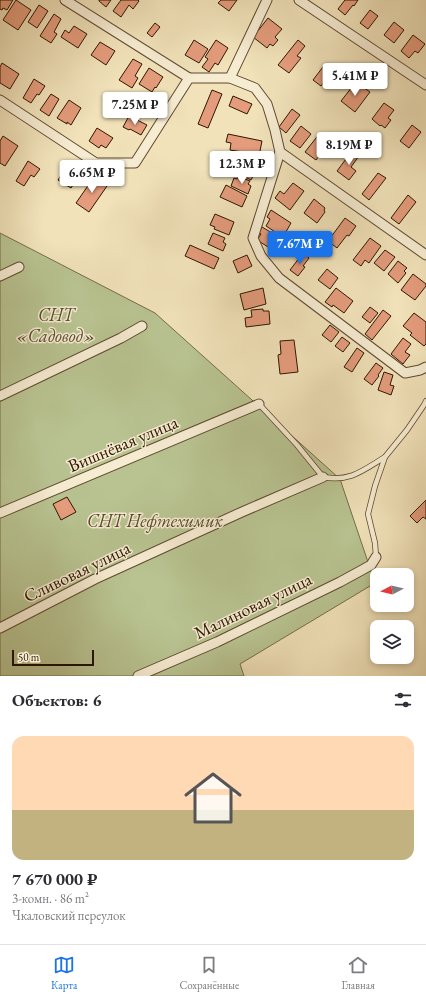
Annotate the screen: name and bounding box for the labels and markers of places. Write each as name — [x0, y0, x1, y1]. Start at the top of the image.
pin: 5.41M ₽ — [318, 63, 392, 97]
pin: 7.25M ₽ — [98, 92, 172, 126]
pin: 8.19M ₽ — [312, 132, 386, 166]
pin: 12.3M ₽ — [205, 151, 279, 185]
pin: 6.65M ₽ — [55, 160, 129, 194]
pin: 7.67M ₽ — [263, 231, 337, 265]

